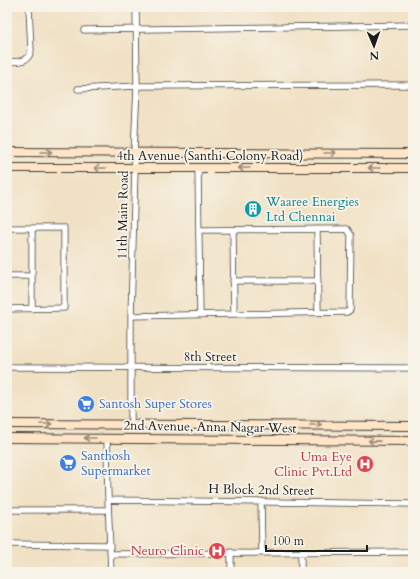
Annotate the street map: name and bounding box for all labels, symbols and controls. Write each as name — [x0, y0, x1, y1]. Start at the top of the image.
north arrow — [354, 26, 394, 66]
text: N — [369, 48, 379, 63]
street label: 4th Avenue (Santhi Colony Road) — [117, 147, 303, 165]
one-way arrow — [39, 149, 52, 156]
one-way arrow — [323, 150, 336, 157]
one-way arrow — [94, 164, 107, 172]
one-way arrow — [238, 164, 251, 172]
one-way arrow — [368, 164, 381, 172]
street label: 11th Main Road — [113, 170, 133, 260]
place label: Waaree Energies Ltd Chennai — [265, 193, 359, 226]
building icon: Waaree Energies Ltd Chennai — [243, 199, 263, 219]
street label: 8th Street — [184, 348, 236, 366]
supermarket icon: Santosh Super Stores — [76, 394, 96, 414]
place label: Santosh Super Stores — [99, 395, 212, 413]
street label: 2nd Avenue, Anna Nagar West — [123, 416, 297, 438]
one-way arrow — [39, 420, 52, 428]
one-way arrow — [309, 421, 322, 429]
one-way arrow — [84, 434, 97, 442]
one-way arrow — [368, 437, 381, 445]
place label: Santhosh Supermarket — [81, 447, 151, 480]
place label: Uma Eye Clinic Pvt.Ltd — [274, 448, 352, 481]
supermarket icon: Santhosh Supermarket — [58, 453, 78, 473]
hospital icon: Uma Eye Clinic Pvt.Ltd — [355, 454, 375, 474]
street label: H Block 2nd Street — [208, 480, 314, 500]
scale bar — [266, 527, 367, 553]
text: 100 m — [272, 533, 305, 549]
hospital icon: Neuro Clinic — [207, 541, 227, 561]
place label: Neuro Clinic — [131, 542, 204, 560]

